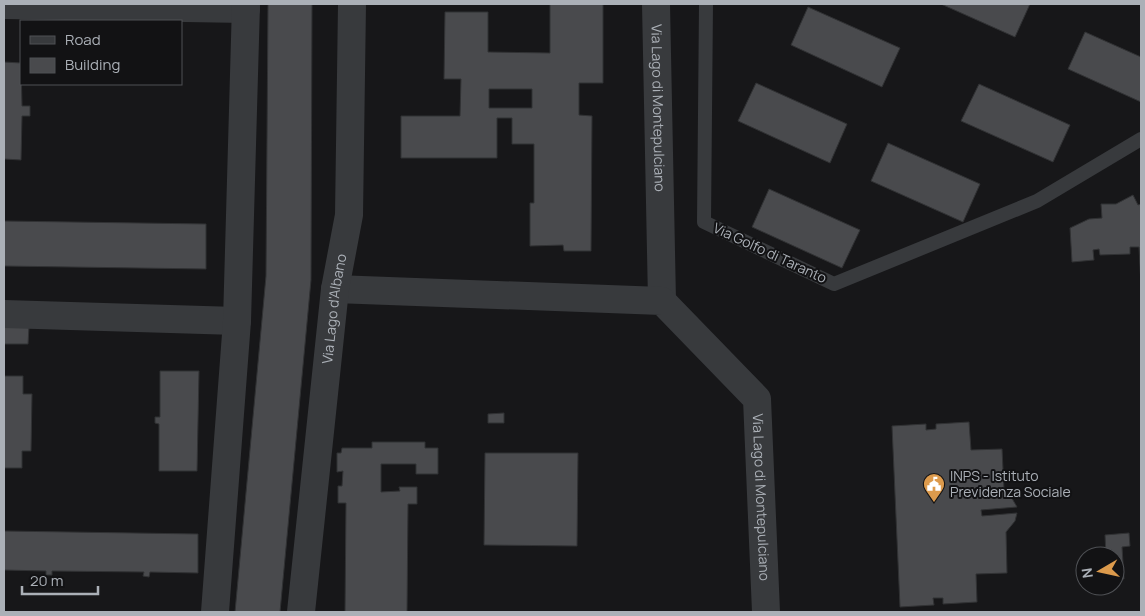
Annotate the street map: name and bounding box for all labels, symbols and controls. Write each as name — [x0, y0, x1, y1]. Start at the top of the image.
legend — [20, 20, 182, 85]
street label: Via Lago di Montepulciano — [647, 24, 670, 192]
text: Road — [65, 29, 101, 50]
text: Building — [65, 54, 120, 75]
street label: Via Golfo di Taranto — [710, 218, 830, 287]
street label: Via Lago d'Albano — [317, 252, 350, 365]
street label: Via Lago di Montepulciano — [749, 413, 775, 581]
place label: INPS - Istituto Previdenza Sociale — [950, 466, 1071, 501]
public building icon: INPS - Istituto Previdenza Sociale — [922, 472, 946, 503]
north arrow — [1075, 546, 1125, 596]
scale bar — [22, 564, 99, 596]
text: N — [1076, 567, 1097, 580]
text: 20 m — [30, 570, 63, 591]

